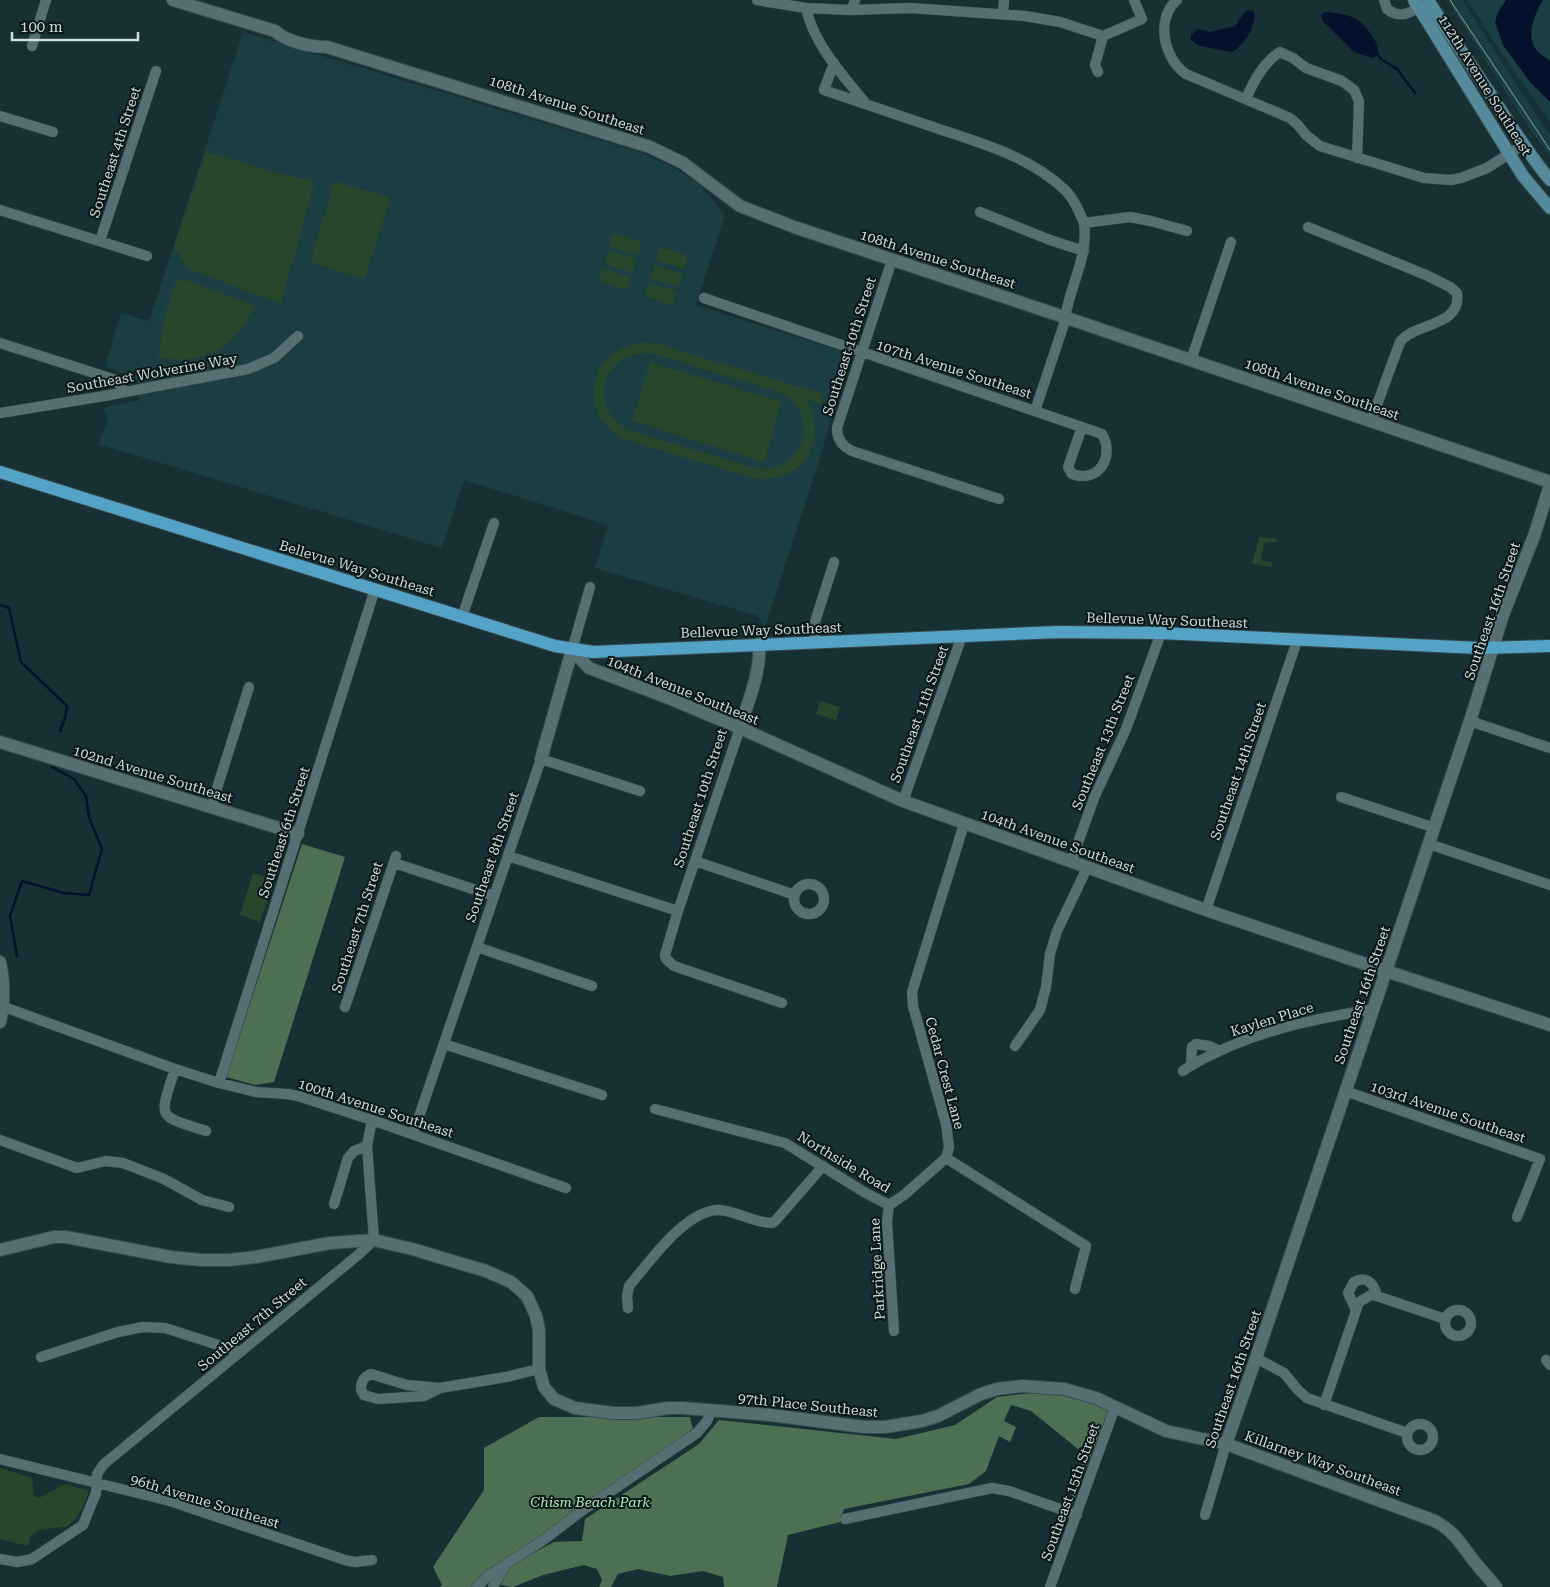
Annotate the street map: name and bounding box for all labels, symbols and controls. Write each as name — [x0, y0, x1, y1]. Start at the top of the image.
scale bar — [12, 10, 139, 42]
street label: 112th Avenue Southeast — [1435, 12, 1535, 158]
text: 100 m — [20, 18, 63, 36]
street label: 108th Avenue Southeast — [487, 72, 647, 138]
street label: Southeast 4th Street — [86, 84, 144, 220]
street label: 108th Avenue Southeast — [858, 226, 1018, 292]
street label: Southeast 10th Street — [819, 275, 879, 417]
street label: 107th Avenue Southeast — [874, 336, 1034, 402]
street label: Southeast Wolverine Way — [66, 350, 239, 396]
street label: 108th Avenue Southeast — [1242, 355, 1402, 423]
street label: Bellevue Way Southeast — [277, 537, 437, 599]
street label: Southeast 16th Street — [1461, 540, 1523, 682]
street label: Bellevue Way Southeast — [1086, 609, 1248, 631]
street label: Bellevue Way Southeast — [680, 619, 842, 641]
street label: Southeast 11th Street — [887, 643, 951, 785]
street label: 104th Avenue Southeast — [605, 652, 761, 728]
street label: Southeast 13th Street — [1068, 672, 1138, 812]
street label: Southeast 14th Street — [1207, 700, 1269, 842]
street label: Southeast 10th Street — [670, 727, 730, 869]
street label: 102nd Avenue Southeast — [71, 742, 235, 806]
street label: Southeast 6th Street — [255, 764, 313, 900]
street label: Southeast 8th Street — [462, 790, 522, 924]
street label: 104th Avenue Southeast — [979, 806, 1137, 876]
street label: Southeast 7th Street — [328, 859, 386, 995]
street label: Southeast 16th Street — [1331, 924, 1393, 1066]
street label: Kaylen Place — [1228, 999, 1316, 1039]
street label: Cedar Crest Lane — [922, 1015, 968, 1131]
street label: 100th Avenue Southeast — [296, 1075, 456, 1141]
street label: 103rd Avenue Southeast — [1368, 1078, 1528, 1146]
street label: Northside Road — [795, 1128, 893, 1196]
street label: Parkridge Lane — [866, 1217, 888, 1320]
street label: Southeast 7th Street — [194, 1274, 310, 1374]
street label: Southeast 16th Street — [1202, 1308, 1264, 1450]
street label: 97th Place Southeast — [737, 1390, 879, 1420]
street label: Southeast 15th Street — [1038, 1421, 1102, 1563]
street label: Killarney Way Southeast — [1243, 1427, 1403, 1499]
street label: 96th Avenue Southeast — [129, 1471, 281, 1531]
park label: Chism Beach Park — [530, 1494, 650, 1510]

